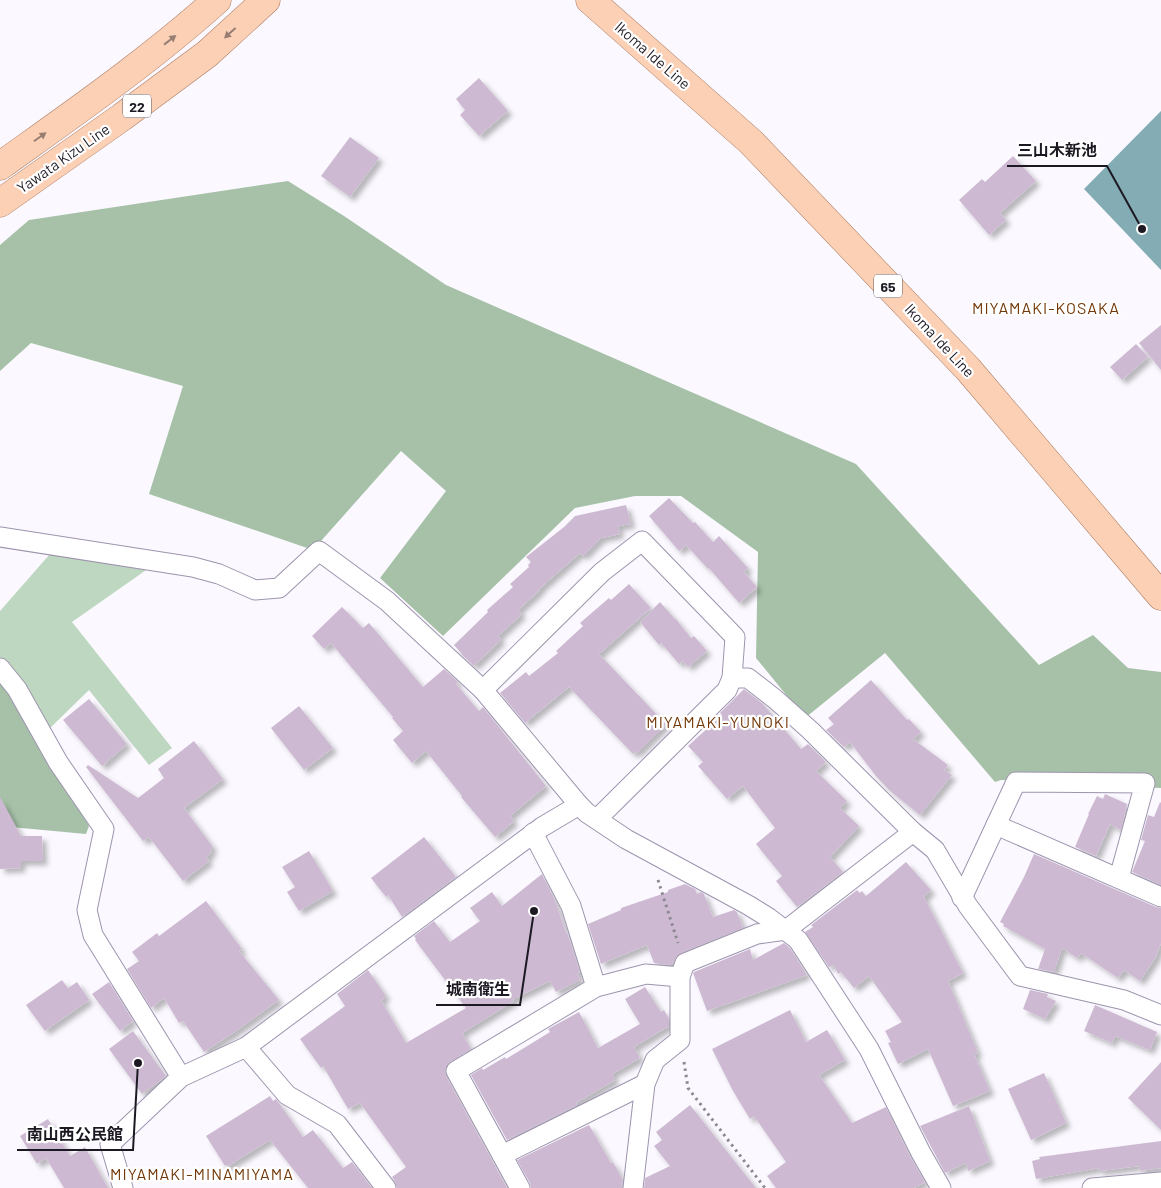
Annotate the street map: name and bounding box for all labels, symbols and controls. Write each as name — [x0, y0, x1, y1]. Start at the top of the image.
street label: Ikoma Ide Line — [612, 17, 694, 93]
one-way arrow — [225, 27, 237, 39]
one-way arrow — [163, 35, 176, 46]
road number: 22 — [123, 94, 151, 118]
street label: Yawata Kizu Line — [13, 119, 113, 197]
one-way arrow — [33, 132, 47, 142]
callout: 三山木新池 — [1007, 135, 1107, 166]
text: 三山木新池 — [1017, 140, 1097, 159]
road number: 65 — [874, 274, 902, 298]
district label: MIYAMAKI-KOSAKA — [972, 298, 1120, 317]
street label: Ikoma Ide Line — [901, 300, 979, 380]
district label: MIYAMAKI-YUNOKI — [646, 712, 790, 731]
callout: 城南衛生 — [436, 974, 520, 1005]
text: 城南衛生 — [446, 979, 510, 998]
callout: 南山西公民館 — [17, 1119, 133, 1150]
text: 南山西公民館 — [27, 1124, 123, 1143]
district label: MIYAMAKI-MINAMIYAMA — [110, 1164, 294, 1183]

